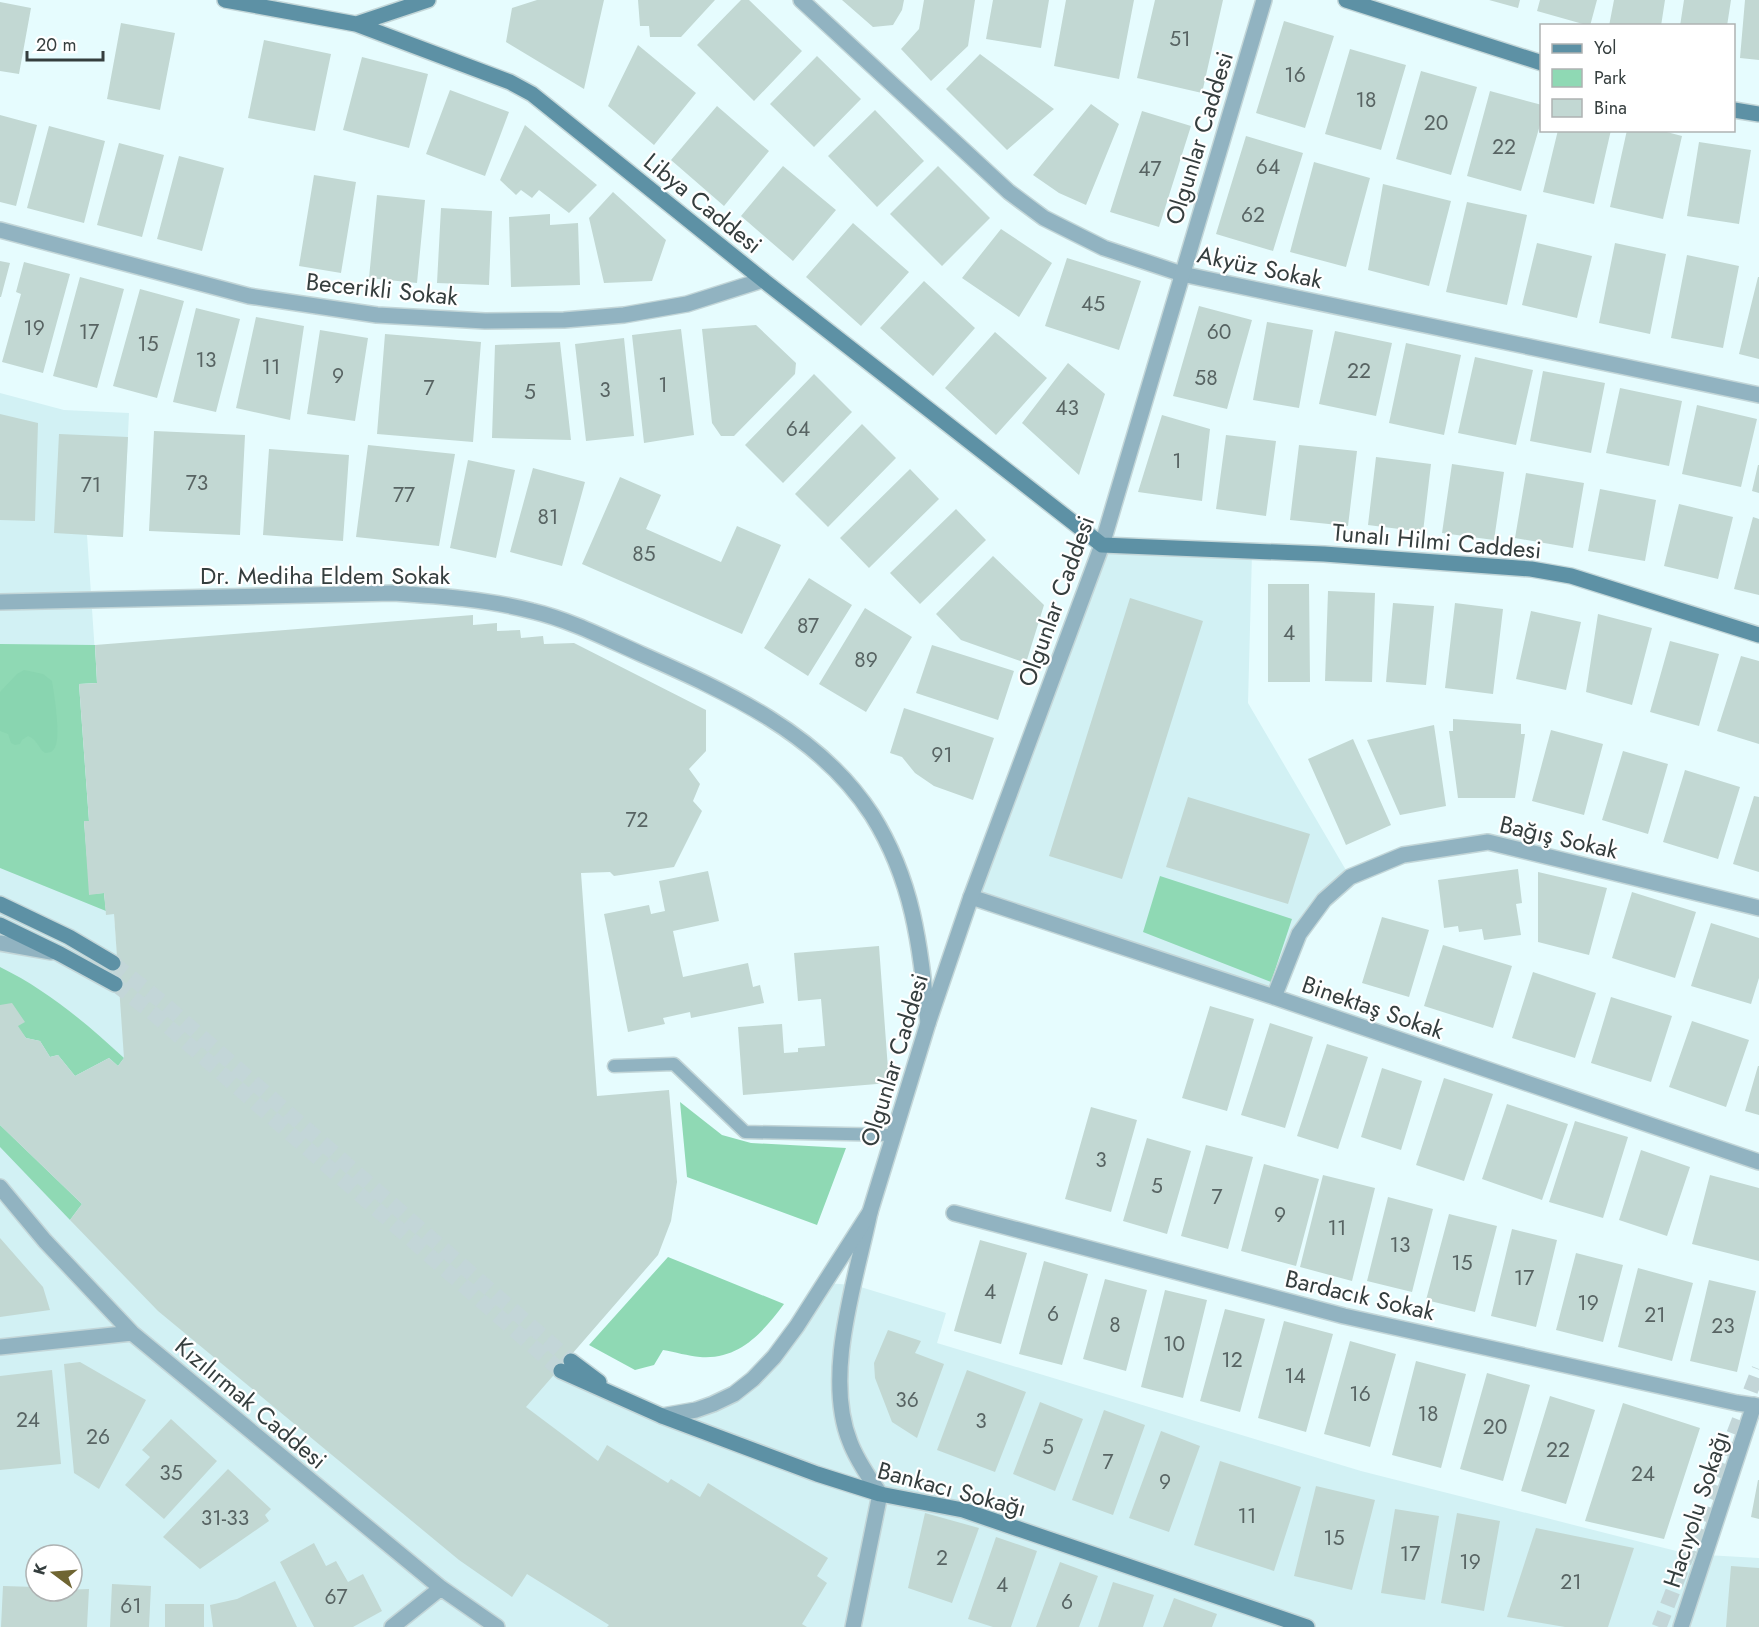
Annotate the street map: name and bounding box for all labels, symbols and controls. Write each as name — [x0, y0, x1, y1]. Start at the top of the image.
scale bar — [27, 24, 104, 62]
house number: 51 — [1169, 24, 1191, 54]
legend — [1540, 24, 1735, 132]
text: 20 m — [36, 32, 76, 58]
text: Yol — [1594, 35, 1616, 61]
street label: Olgunlar Caddesi — [1156, 47, 1242, 229]
house number: 16 — [1284, 60, 1306, 90]
text: Park — [1594, 65, 1626, 91]
house number: 18 — [1356, 85, 1376, 115]
text: Bina — [1594, 95, 1627, 121]
house number: 20 — [1424, 108, 1448, 138]
house number: 22 — [1492, 132, 1516, 162]
street label: Libya Caddesi — [636, 144, 770, 262]
house number: 64 — [1256, 152, 1280, 182]
house number: 47 — [1138, 154, 1162, 184]
house number: 62 — [1241, 200, 1265, 230]
street label: Akyüz Sokak — [1194, 237, 1326, 297]
street label: Becerikli Sokak — [304, 264, 460, 314]
house number: 45 — [1081, 289, 1105, 319]
house number: 19 — [23, 313, 45, 343]
house number: 17 — [79, 317, 99, 347]
house number: 60 — [1207, 317, 1231, 347]
house number: 15 — [137, 329, 159, 359]
house number: 13 — [196, 345, 216, 375]
house number: 11 — [262, 352, 280, 382]
house number: 22 — [1347, 356, 1371, 386]
house number: 9 — [332, 361, 344, 391]
house number: 58 — [1194, 363, 1218, 393]
house number: 1 — [658, 370, 668, 400]
house number: 7 — [423, 373, 435, 403]
house number: 3 — [599, 375, 611, 405]
house number: 5 — [524, 377, 536, 407]
house number: 43 — [1055, 393, 1079, 423]
house number: 64 — [786, 414, 810, 444]
house number: 1 — [1172, 446, 1182, 476]
house number: 73 — [186, 468, 208, 498]
house number: 71 — [81, 470, 101, 500]
house number: 77 — [393, 480, 415, 510]
house number: 81 — [538, 502, 558, 532]
street label: Olgunlar Caddesi — [1009, 511, 1103, 691]
street label: Tunalı Hilmi Caddesi — [1331, 514, 1543, 568]
house number: 85 — [632, 539, 656, 569]
street label: Dr. Mediha Eldem Sokak — [200, 558, 451, 593]
house number: 87 — [797, 611, 819, 641]
house number: 4 — [1283, 618, 1295, 648]
house number: 89 — [854, 645, 878, 675]
house number: 91 — [931, 740, 953, 770]
house number: 72 — [626, 805, 648, 835]
street label: Bağış Sokak — [1496, 806, 1622, 868]
street label: Binektaş Sokak — [1297, 966, 1449, 1048]
street label: Olgunlar Caddesi — [851, 969, 937, 1151]
house number: 3 — [1095, 1145, 1107, 1175]
house number: 5 — [1151, 1171, 1163, 1201]
house number: 7 — [1211, 1182, 1223, 1212]
house number: 9 — [1274, 1200, 1286, 1230]
house number: 11 — [1328, 1213, 1346, 1243]
house number: 13 — [1390, 1230, 1410, 1260]
house number: 15 — [1451, 1248, 1473, 1278]
street label: Bardacık Sokak — [1282, 1261, 1439, 1329]
house number: 17 — [1514, 1263, 1534, 1293]
house number: 4 — [984, 1277, 996, 1307]
house number: 19 — [1577, 1288, 1599, 1318]
house number: 6 — [1047, 1299, 1059, 1329]
house number: 21 — [1644, 1300, 1666, 1330]
house number: 8 — [1109, 1310, 1121, 1340]
house number: 23 — [1711, 1311, 1735, 1341]
street label: Kızılırmak Caddesi — [167, 1329, 335, 1477]
house number: 10 — [1163, 1329, 1185, 1359]
house number: 12 — [1221, 1345, 1243, 1375]
house number: 14 — [1284, 1361, 1306, 1391]
house number: 16 — [1349, 1379, 1371, 1409]
house number: 36 — [895, 1385, 919, 1415]
house number: 18 — [1418, 1399, 1438, 1429]
house number: 24 — [16, 1405, 40, 1435]
house number: 3 — [975, 1406, 987, 1436]
house number: 20 — [1483, 1412, 1507, 1442]
house number: 26 — [86, 1422, 110, 1452]
street label: Hacıyolu Sokağı — [1654, 1426, 1738, 1592]
house number: 5 — [1042, 1432, 1054, 1462]
house number: 22 — [1546, 1435, 1570, 1465]
house number: 7 — [1102, 1447, 1114, 1477]
street label: Bankacı Sokağı — [874, 1452, 1030, 1526]
house number: 35 — [159, 1458, 183, 1488]
house number: 24 — [1631, 1459, 1655, 1489]
house number: 9 — [1159, 1467, 1171, 1497]
house number: 11 — [1238, 1501, 1256, 1531]
house number: 31-33 — [201, 1503, 249, 1533]
house number: 15 — [1323, 1523, 1345, 1553]
house number: 17 — [1400, 1539, 1420, 1569]
north arrow — [24, 1543, 84, 1603]
house number: 2 — [936, 1543, 948, 1573]
house number: 19 — [1459, 1547, 1481, 1577]
text: K — [27, 1560, 53, 1578]
house number: 21 — [1560, 1567, 1582, 1597]
house number: 4 — [996, 1570, 1008, 1600]
house number: 67 — [324, 1582, 348, 1612]
house number: 6 — [1061, 1587, 1073, 1617]
house number: 61 — [120, 1591, 142, 1621]

